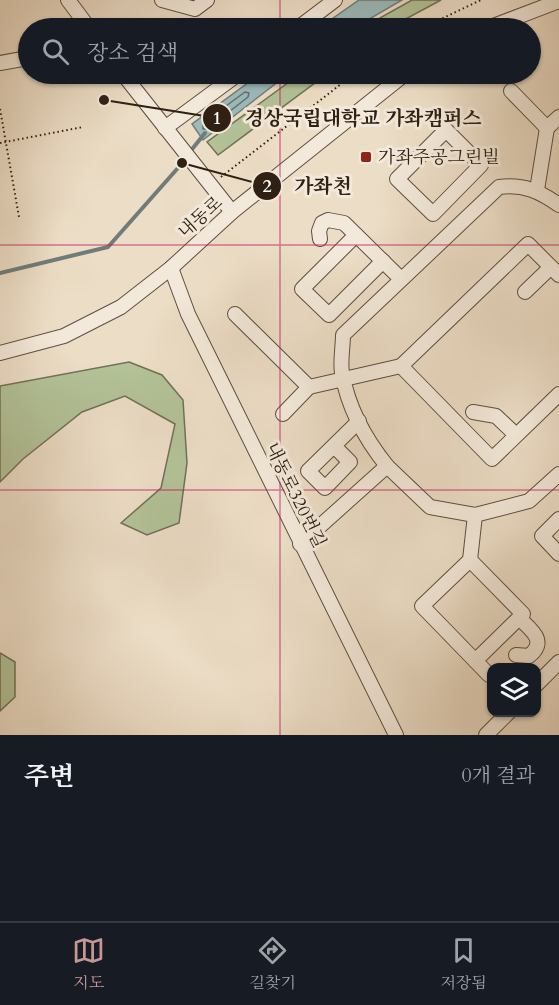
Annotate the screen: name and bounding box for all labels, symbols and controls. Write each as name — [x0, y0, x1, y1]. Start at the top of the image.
search box — [18, 18, 541, 84]
icon: search — [39, 35, 72, 68]
text: 장소 검색 — [87, 38, 178, 68]
callout: 경상국립대학교 가좌캠퍼스 — [202, 99, 494, 137]
text: 경상국립대학교 가좌캠퍼스 — [244, 105, 482, 132]
text: 1 — [212, 106, 222, 131]
place label: 가좌주공그린빌 — [378, 145, 500, 170]
marker: 가좌주공그린빌 — [359, 150, 373, 164]
callout: 가좌천 — [252, 167, 364, 205]
text: 가좌천 — [294, 173, 352, 200]
text: 2 — [262, 174, 272, 199]
street label: 내동로 — [173, 191, 228, 244]
street label: 내동로320번길 — [259, 438, 332, 552]
map controls — [487, 663, 541, 717]
button: layers — [487, 663, 541, 717]
text: 주변 — [24, 759, 74, 794]
text: 0개 결과 — [461, 762, 535, 789]
tab: 지도 — [72, 934, 105, 994]
tab: 길찾기 — [250, 934, 296, 994]
tab: 저장됨 — [440, 934, 487, 994]

